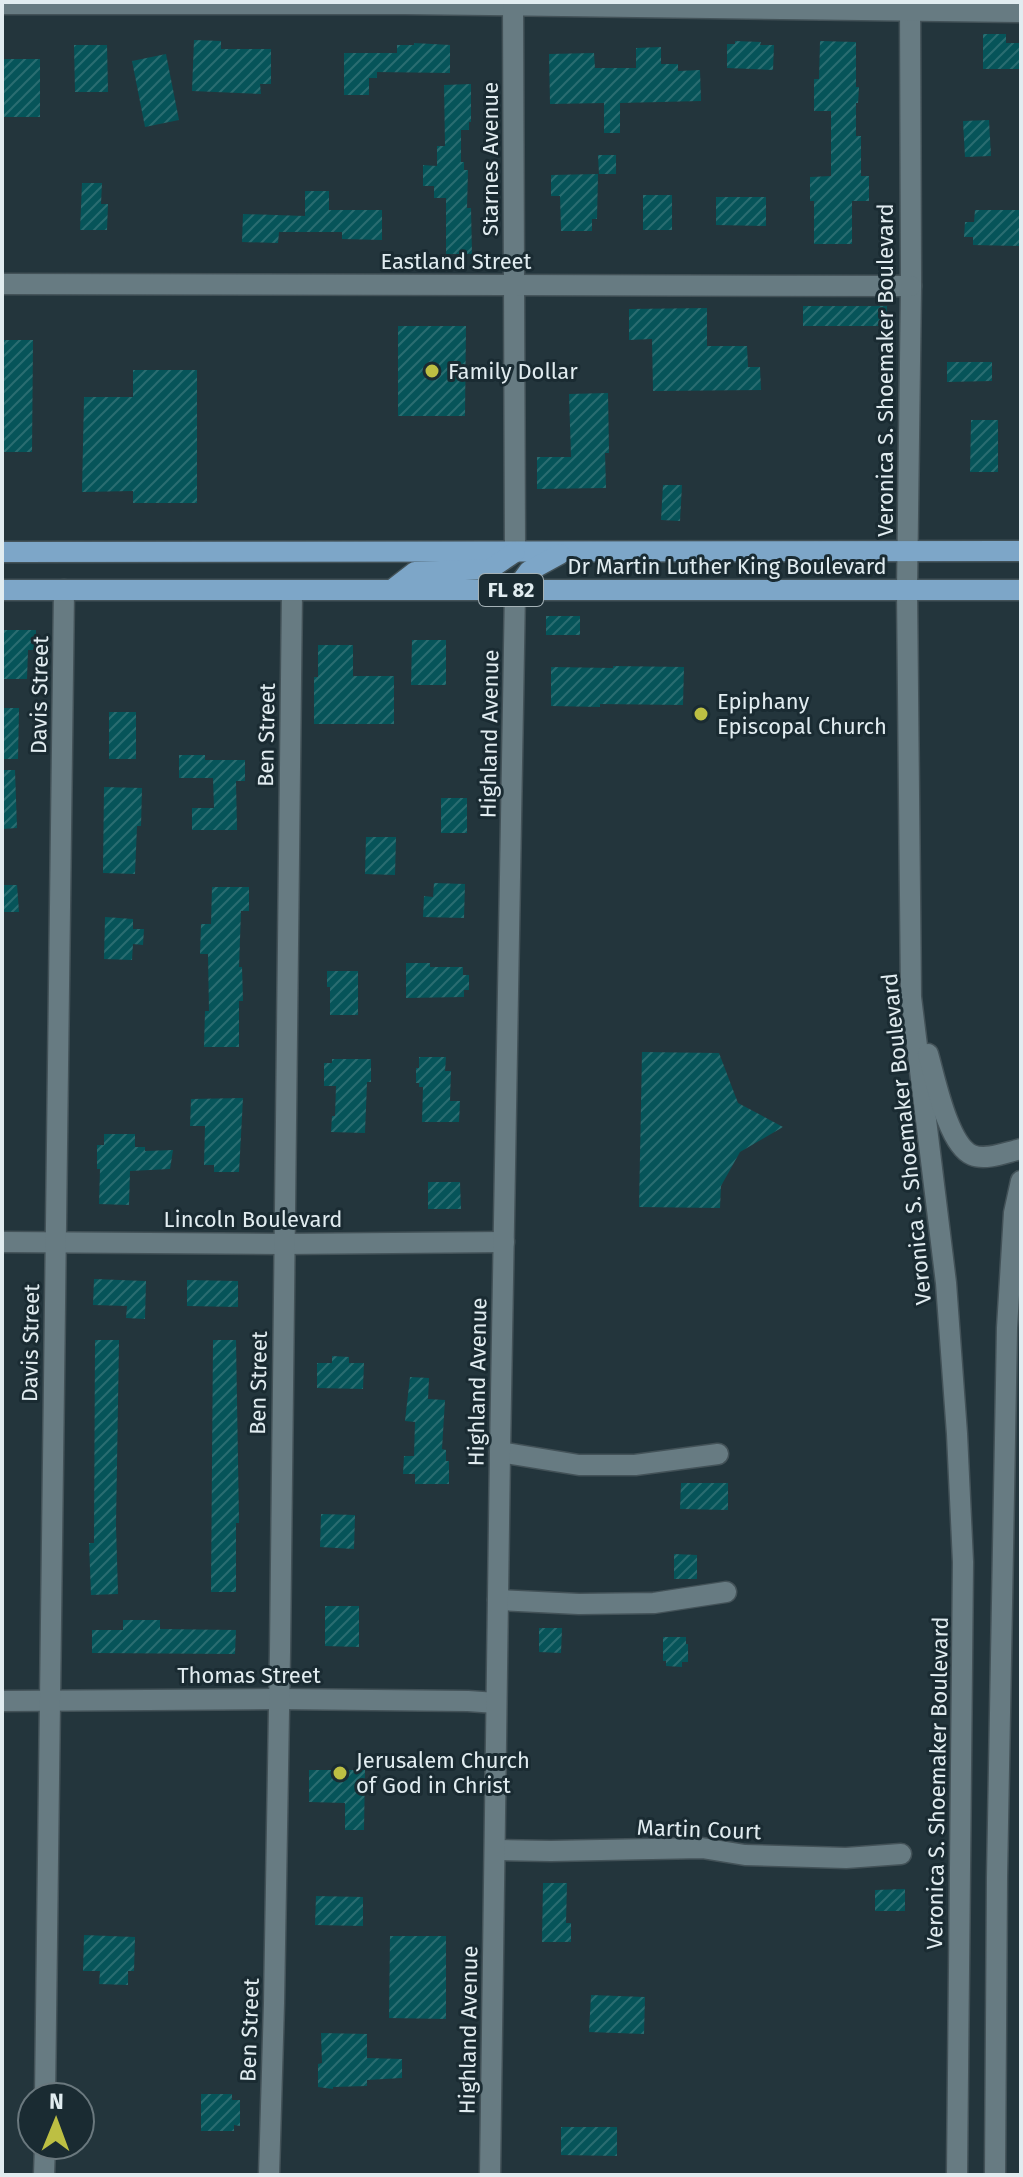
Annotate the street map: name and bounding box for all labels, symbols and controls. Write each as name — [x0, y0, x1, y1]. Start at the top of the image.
street label: Starnes Avenue — [477, 82, 504, 236]
street label: Veronica S. Shoemaker Boulevard — [872, 203, 899, 537]
street label: Eastland Street — [380, 248, 532, 275]
place label: Family Dollar — [448, 358, 578, 385]
marker: Family Dollar — [423, 362, 441, 380]
street label: Dr Martin Luther King Boulevard — [567, 553, 887, 580]
road number: FL 82 — [479, 574, 543, 606]
street label: Davis Street — [25, 636, 54, 754]
street label: Highland Avenue — [475, 649, 504, 819]
street label: Ben Street — [252, 683, 281, 787]
place label: Epiphany Episcopal Church — [717, 688, 887, 740]
marker: Epiphany Episcopal Church — [692, 705, 710, 723]
street label: Veronica S. Shoemaker Boulevard — [876, 972, 937, 1306]
street label: Lincoln Boulevard — [164, 1206, 342, 1233]
street label: Davis Street — [16, 1284, 45, 1402]
street label: Highland Avenue — [463, 1297, 492, 1467]
street label: Ben Street — [244, 1331, 273, 1435]
street label: Veronica S. Shoemaker Boulevard — [921, 1616, 954, 1950]
street label: Thomas Street — [177, 1662, 321, 1689]
place label: Jerusalem Church of God in Christ — [356, 1747, 530, 1799]
marker: Jerusalem Church of God in Christ — [331, 1764, 349, 1782]
street label: Martin Court — [636, 1814, 762, 1845]
street label: Highland Avenue — [454, 1945, 483, 2115]
street label: Ben Street — [234, 1978, 265, 2082]
north arrow — [16, 2081, 96, 2161]
text: N — [49, 2088, 64, 2115]

